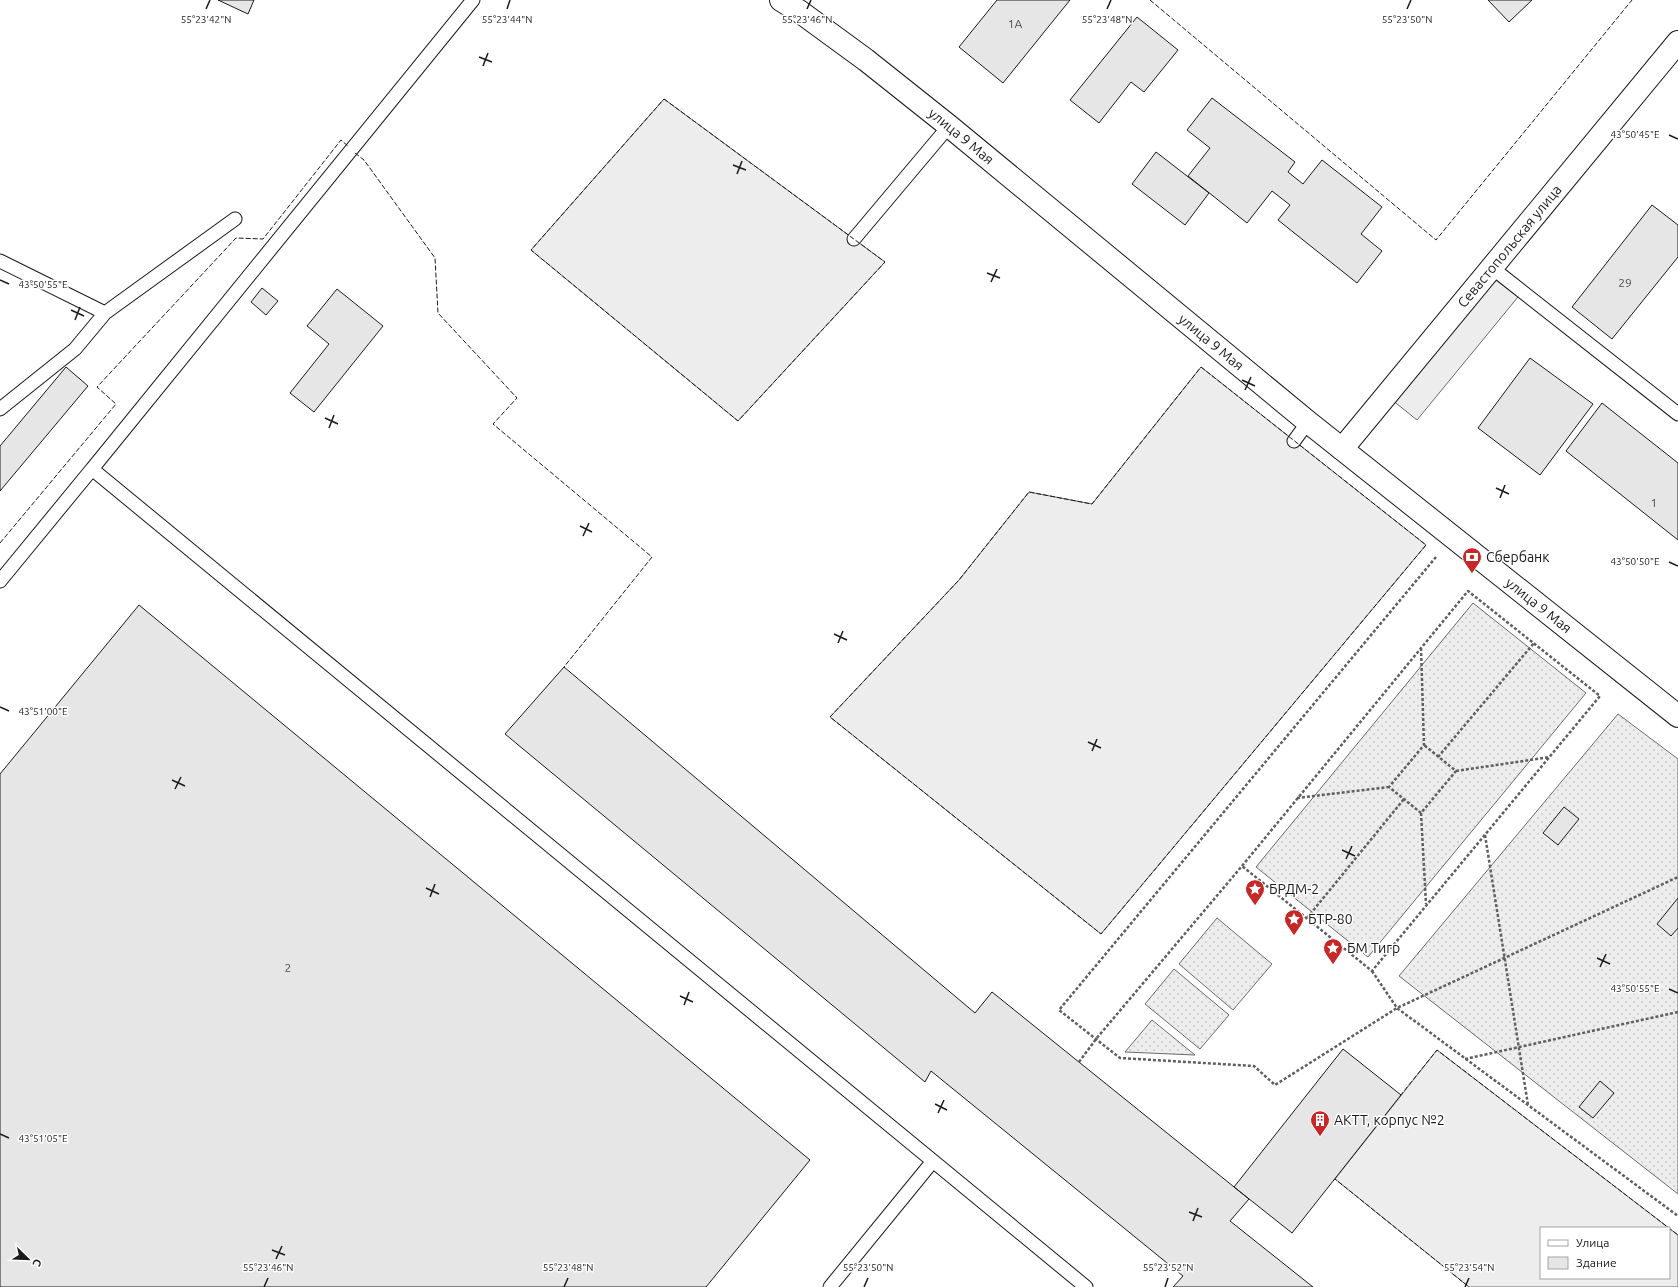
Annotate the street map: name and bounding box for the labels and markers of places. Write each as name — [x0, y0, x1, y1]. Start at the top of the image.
bank icon: Сбербанк — [1461, 546, 1483, 574]
place label: Сбербанк — [1486, 549, 1549, 565]
place icon: БРДМ-2 — [1244, 878, 1266, 906]
place label: БРДМ-2 — [1269, 881, 1319, 897]
place icon: БТР-80 — [1283, 908, 1305, 936]
place label: БТР-80 — [1308, 911, 1353, 927]
place icon: БМ Тигр — [1322, 937, 1344, 965]
place label: БМ Тигр — [1347, 940, 1400, 956]
building icon: АКТТ, корпус №2 — [1309, 1109, 1331, 1137]
place label: АКТТ, корпус №2 — [1334, 1112, 1445, 1128]

